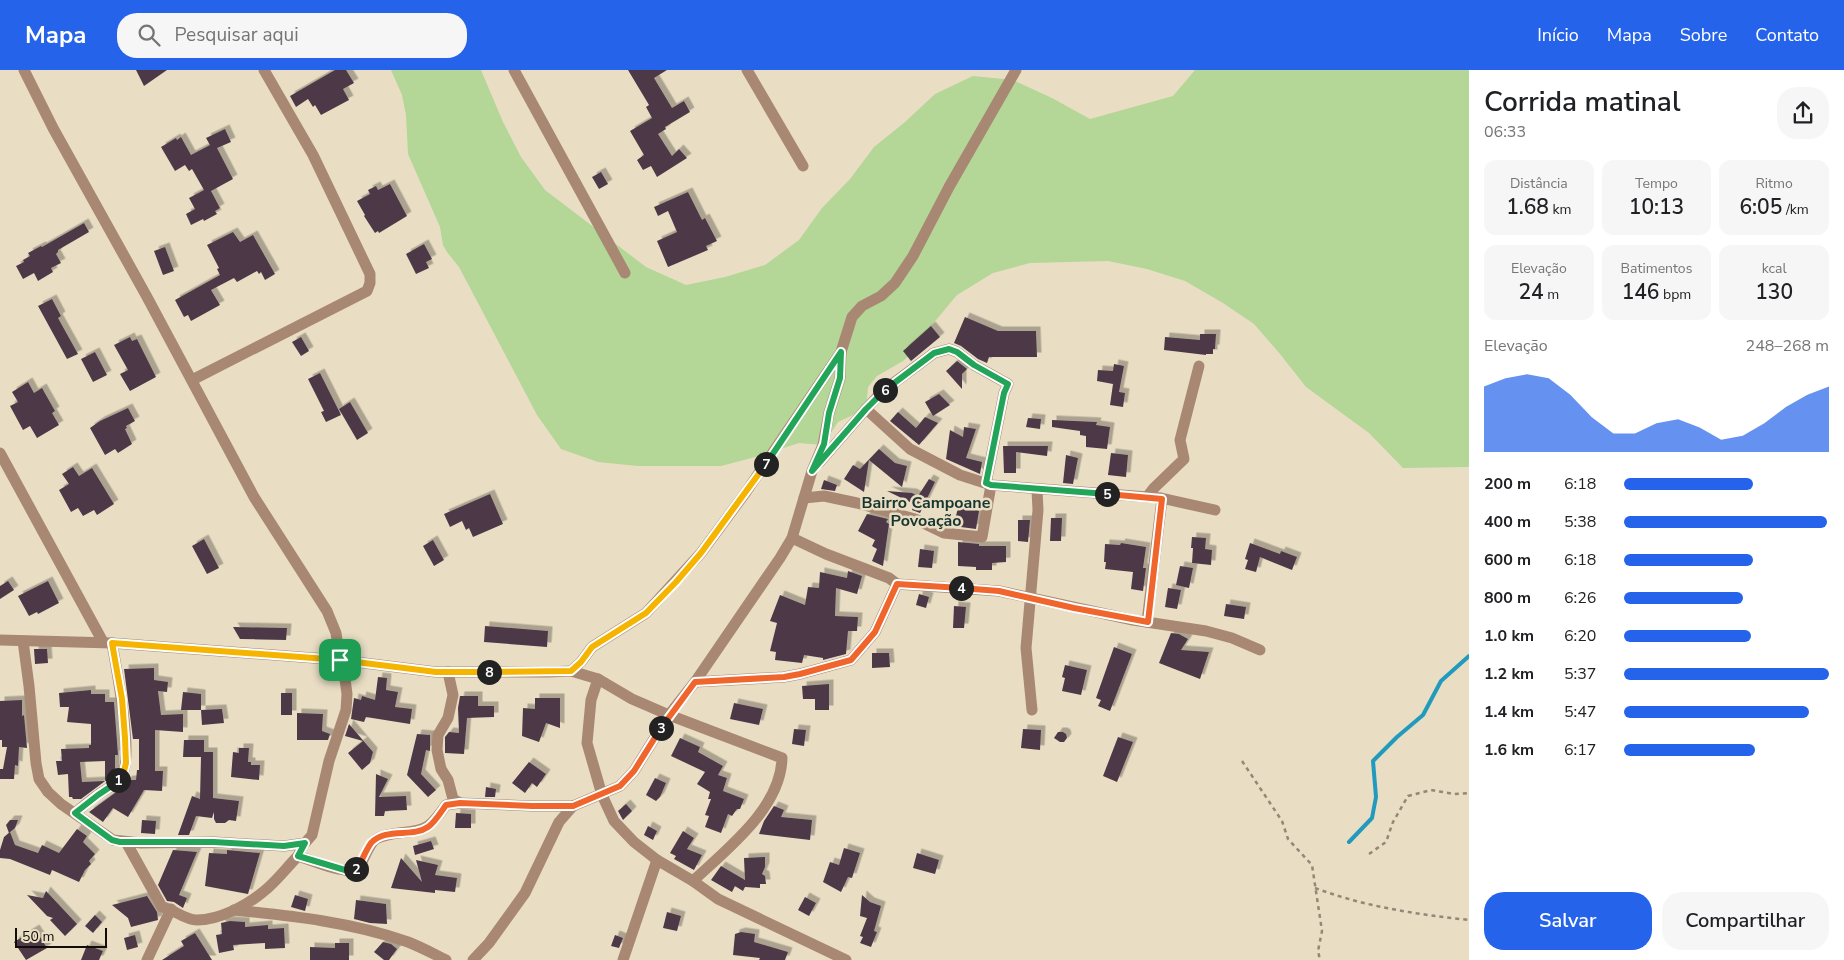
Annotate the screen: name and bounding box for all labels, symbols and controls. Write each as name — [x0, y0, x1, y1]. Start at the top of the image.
search box — [117, 13, 467, 58]
text: Mapa — [25, 19, 87, 51]
icon: search — [135, 21, 163, 49]
text: Pesquisar aqui — [175, 22, 299, 48]
text: Início — [1537, 23, 1579, 47]
text: Mapa — [1607, 23, 1652, 47]
text: Sobre — [1680, 23, 1727, 47]
text: Contato — [1755, 23, 1819, 47]
text: Corrida matinal — [1484, 83, 1680, 121]
button: share — [1777, 87, 1829, 139]
text: 06:33 — [1484, 121, 1526, 143]
text: Distância — [1510, 174, 1568, 193]
text: Tempo — [1635, 174, 1678, 193]
text: Ritmo — [1756, 174, 1793, 193]
text: 1.68 — [1506, 193, 1549, 221]
text: 10:13 — [1629, 193, 1684, 221]
text: 6:05 — [1740, 193, 1782, 221]
text: km — [1549, 200, 1572, 219]
text: /km — [1782, 200, 1809, 219]
text: Elevação — [1511, 259, 1567, 278]
text: Batimentos — [1621, 259, 1692, 278]
text: kcal — [1762, 259, 1787, 278]
text: 24 — [1518, 278, 1544, 306]
text: 146 — [1622, 278, 1659, 306]
text: 130 — [1755, 278, 1793, 306]
text: m — [1544, 285, 1559, 304]
text: bpm — [1659, 285, 1691, 304]
text: Elevação — [1484, 335, 1548, 357]
text: 248–268 m — [1746, 335, 1829, 357]
pin: 6 — [872, 378, 898, 402]
text: 6 — [881, 381, 890, 400]
pin: 7 — [754, 452, 778, 476]
text: 7 — [762, 455, 771, 474]
text: 200 m — [1484, 473, 1531, 495]
text: 6:18 — [1564, 473, 1596, 495]
pin: 5 — [1094, 482, 1120, 506]
text: 5 — [1103, 485, 1112, 504]
district label: Bairro Campoane Povoação — [862, 492, 991, 532]
text: 400 m — [1484, 511, 1531, 533]
text: 5:38 — [1564, 511, 1596, 533]
text: 600 m — [1484, 549, 1531, 571]
text: 6:18 — [1564, 549, 1596, 571]
pin: 4 — [948, 576, 974, 600]
text: 4 — [957, 579, 966, 598]
text: 800 m — [1484, 587, 1531, 609]
text: 6:26 — [1564, 587, 1596, 609]
text: 1.0 km — [1484, 625, 1534, 647]
text: 6:20 — [1564, 625, 1596, 647]
pin — [319, 639, 361, 681]
icon: arrive — [326, 646, 354, 674]
pin: 8 — [476, 660, 502, 684]
text: 8 — [485, 663, 494, 682]
text: 1.2 km — [1484, 663, 1534, 685]
text: 5:37 — [1564, 663, 1596, 685]
text: 1.4 km — [1484, 701, 1534, 723]
text: 5:47 — [1564, 701, 1596, 723]
pin: 3 — [648, 716, 674, 740]
text: 3 — [657, 719, 666, 738]
text: 1.6 km — [1484, 739, 1534, 761]
text: 6:17 — [1564, 739, 1596, 761]
pin: 1 — [106, 768, 130, 792]
text: 1 — [114, 771, 123, 790]
pin: 2 — [344, 856, 368, 882]
text: 2 — [352, 860, 361, 879]
button: Salvar — [1484, 892, 1652, 950]
button: Compartilhar — [1662, 892, 1829, 950]
scale bar — [15, 925, 108, 948]
text: 50 m — [22, 927, 54, 946]

